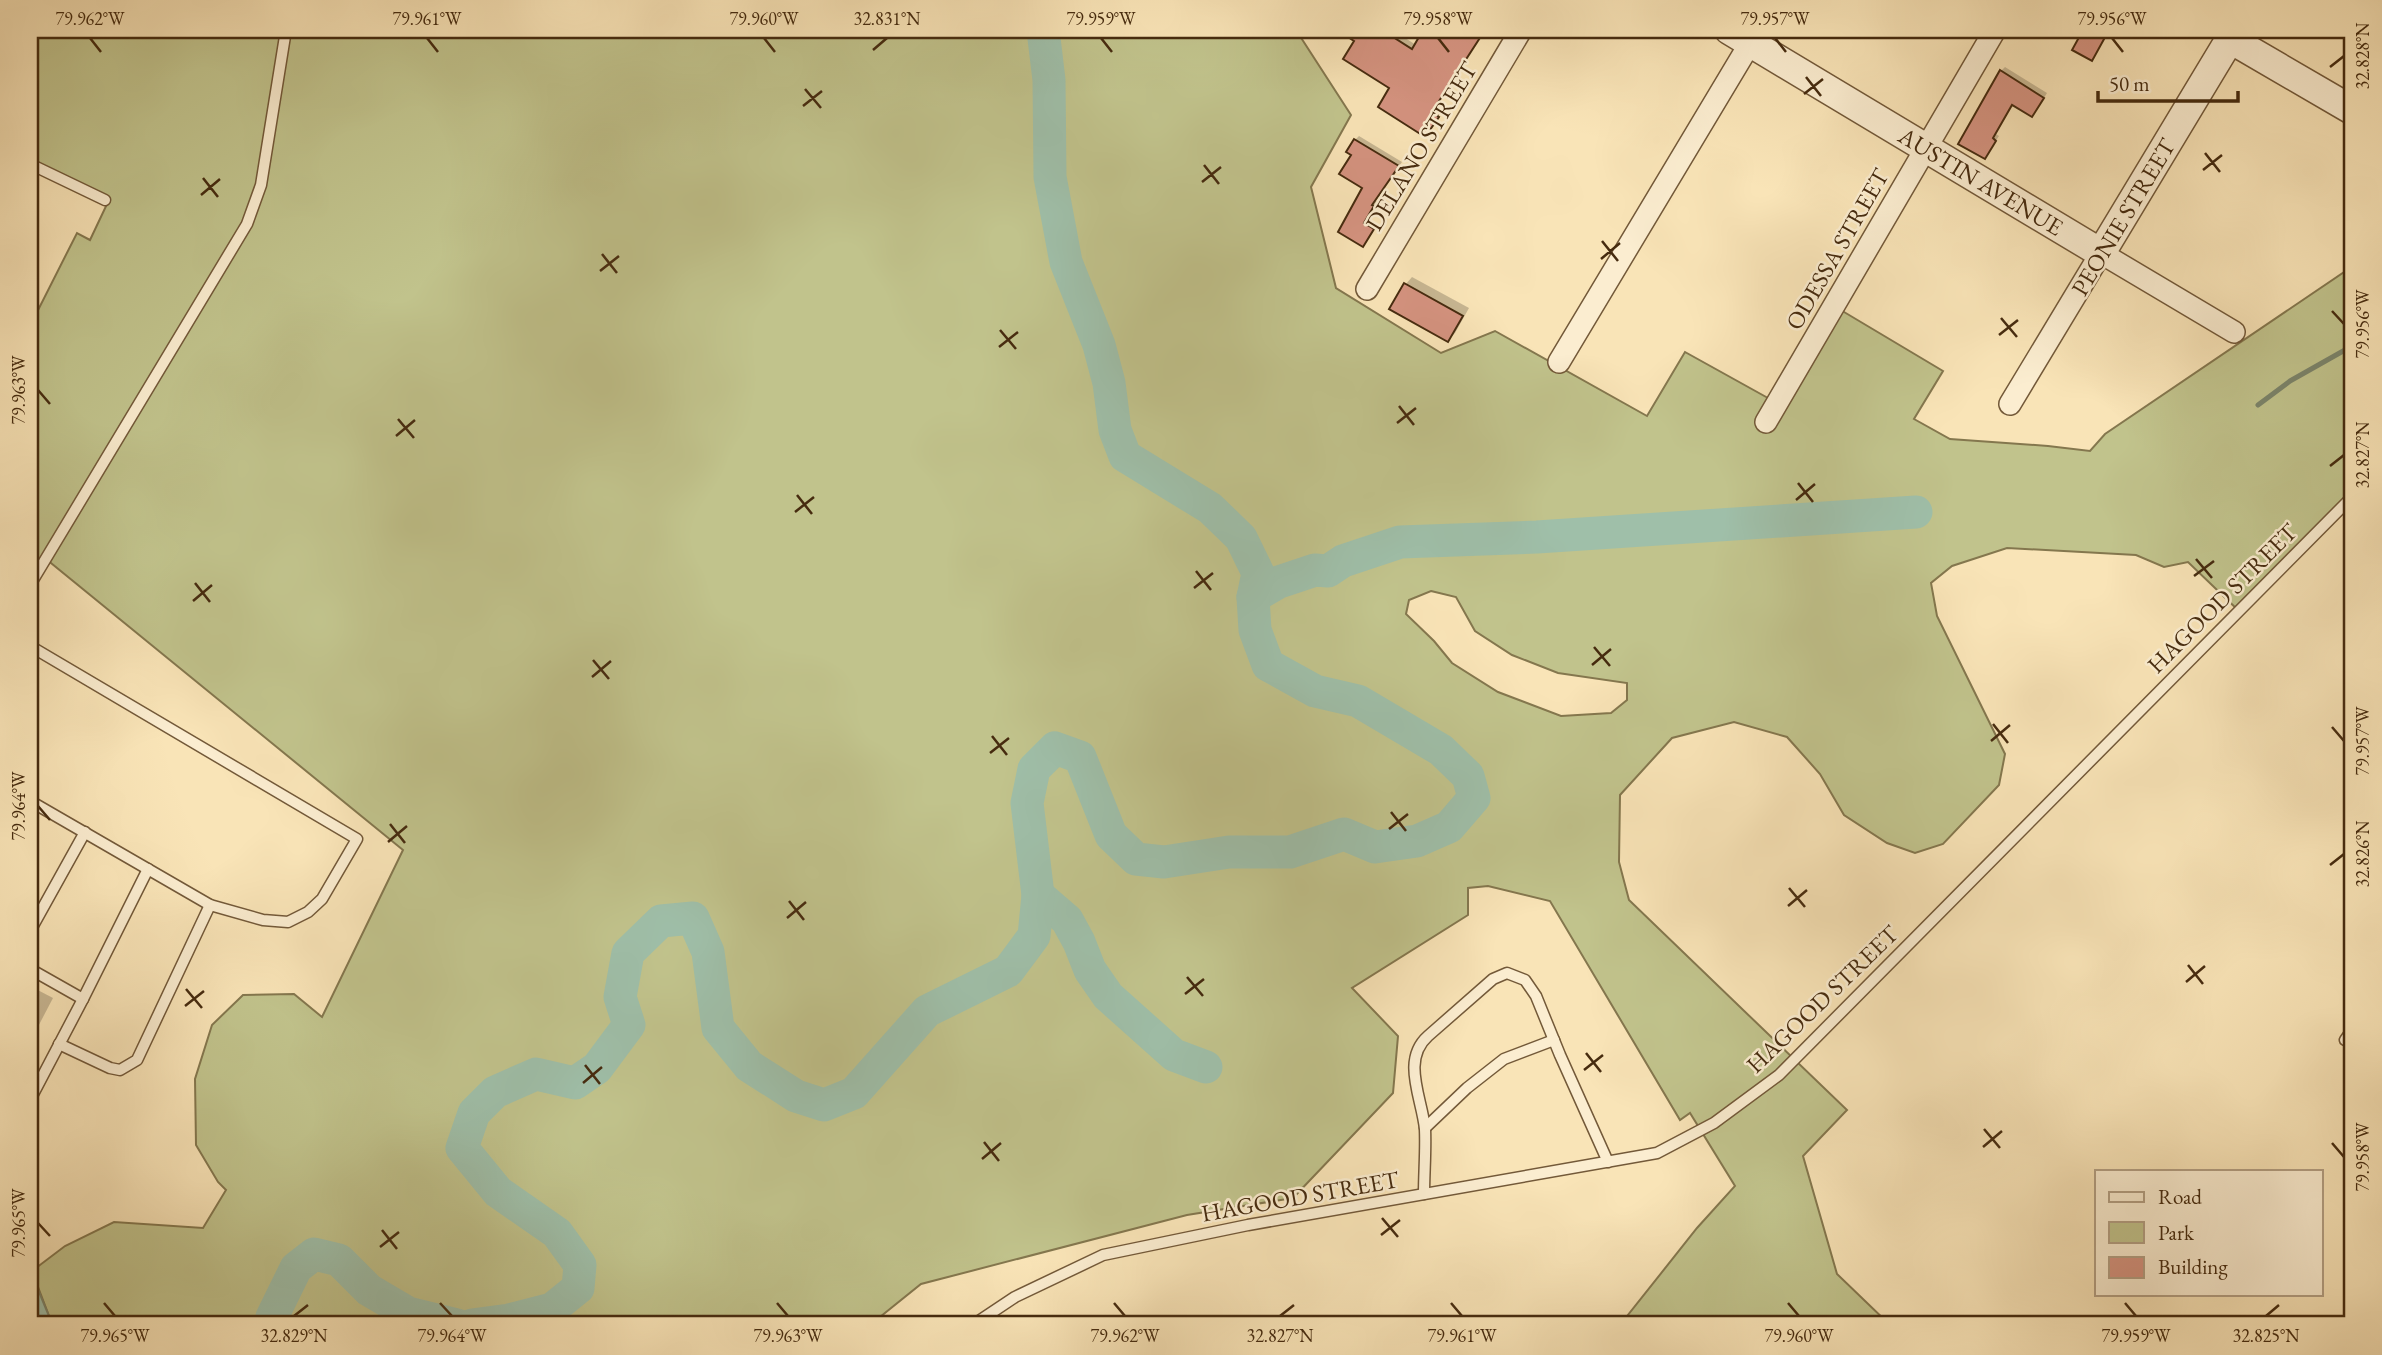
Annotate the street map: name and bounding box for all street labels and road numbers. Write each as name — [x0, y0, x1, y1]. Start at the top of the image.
street label: DELANO STREET — [1358, 55, 1484, 236]
street label: AUSTIN AVENUE — [1892, 119, 2069, 242]
street label: PEONIE STREET — [2064, 132, 2183, 301]
street label: ODESSA STREET — [1778, 162, 1896, 335]
street label: HAGOOD STREET — [2140, 516, 2304, 680]
street label: HAGOOD STREET — [1739, 918, 1905, 1080]
street label: HAGOOD STREET — [1199, 1163, 1402, 1229]

